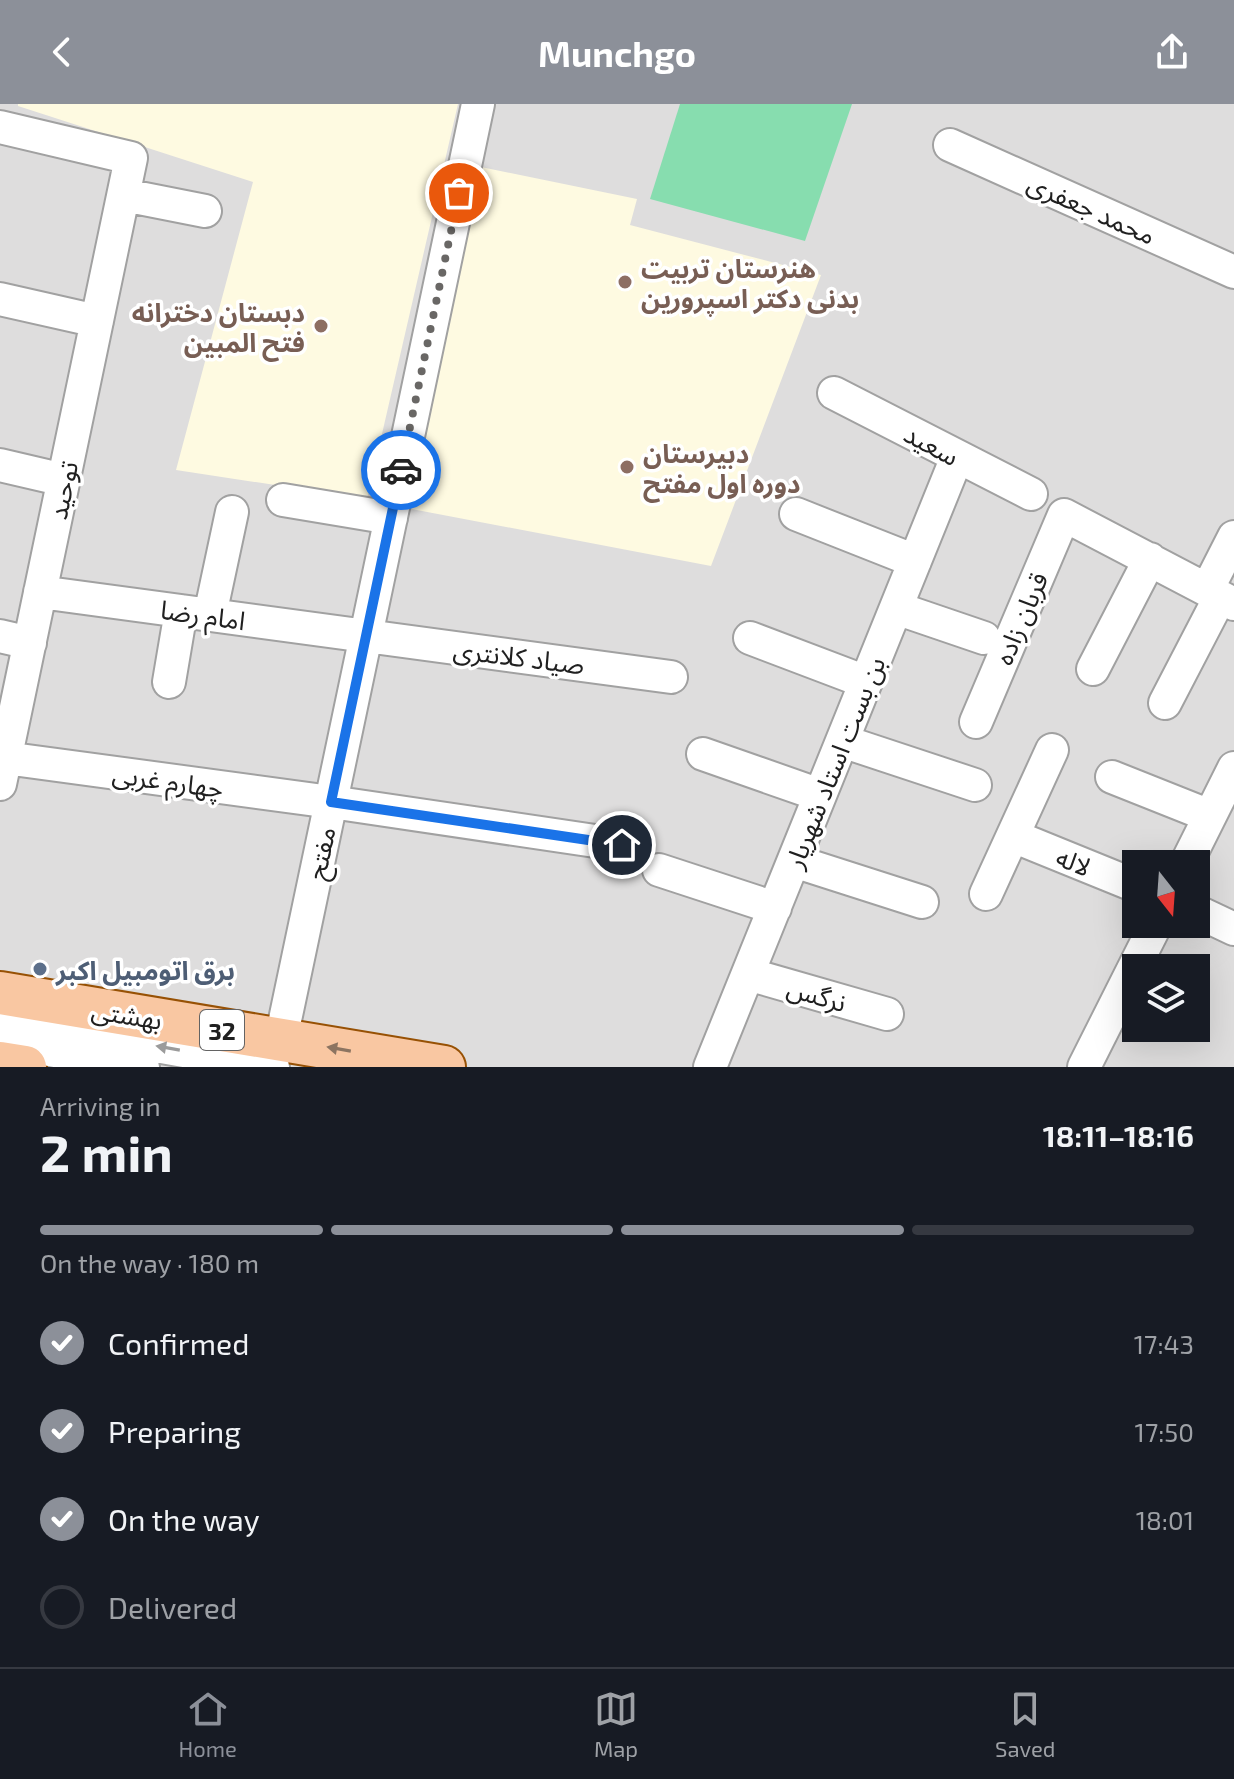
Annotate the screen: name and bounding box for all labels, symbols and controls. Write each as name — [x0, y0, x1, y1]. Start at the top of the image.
icon: back — [40, 30, 84, 74]
icon: share — [1150, 30, 1194, 74]
text: Munchgo — [538, 31, 696, 74]
pin — [425, 159, 493, 227]
street label: محمد جعفری — [1023, 166, 1161, 251]
icon: bag — [437, 171, 481, 215]
place label: هنرستان تربیت بدنی دکتر اسپرورین — [641, 252, 859, 316]
marker: هنرستان تربیت بدنی دکتر اسپرورین — [616, 273, 634, 291]
place label: دبستان دخترانه فتح المبین — [132, 296, 305, 362]
marker: دبستان دخترانه فتح المبین — [312, 317, 330, 335]
street label: سعید — [899, 417, 965, 471]
courier — [361, 430, 441, 510]
place label: دبیرستان دوره اول مفتح — [643, 437, 801, 503]
icon: car — [379, 448, 423, 492]
street label: توحید — [41, 458, 84, 522]
marker: دبیرستان دوره اول مفتح — [618, 458, 636, 476]
street label: قربان زاده — [987, 567, 1054, 669]
street label: امام رضا — [158, 593, 248, 641]
street label: صیاد کلانتری — [451, 633, 586, 680]
street label: بن بست استاد شهریار — [777, 652, 891, 873]
street label: چهارم غربی — [110, 757, 225, 809]
pin — [588, 811, 656, 879]
icon: home — [600, 823, 644, 867]
street label: مفتح — [299, 824, 347, 883]
street label: لاله — [1052, 840, 1096, 882]
north arrow — [1122, 850, 1210, 938]
map controls — [1122, 850, 1210, 1042]
place label: برق اتومبیل اکبر — [55, 954, 235, 986]
button: layers — [1122, 954, 1210, 1042]
marker: برق اتومبیل اکبر — [31, 960, 49, 978]
street label: نرگس — [784, 971, 850, 1018]
street label: بهشتی — [89, 993, 165, 1036]
road number: 32 — [200, 1010, 244, 1050]
one-way arrow — [155, 1042, 180, 1054]
one-way arrow — [326, 1043, 351, 1055]
text: Arriving in — [40, 1090, 161, 1121]
text: 18:11–18:16 — [1043, 1117, 1194, 1153]
text: 2 min — [40, 1120, 173, 1182]
text: On the way · 180 m — [40, 1247, 259, 1278]
icon: check — [40, 1321, 84, 1365]
text: Confirmed — [108, 1325, 249, 1361]
text: 17:43 — [1134, 1328, 1194, 1359]
icon: check — [40, 1409, 84, 1453]
text: Preparing — [108, 1413, 241, 1449]
text: 17:50 — [1135, 1416, 1194, 1447]
icon: check — [40, 1497, 84, 1541]
text: On the way — [108, 1501, 260, 1537]
text: 18:01 — [1136, 1504, 1194, 1535]
text: Delivered — [108, 1589, 237, 1625]
tab: Home — [179, 1687, 237, 1761]
tab: Map — [594, 1687, 638, 1761]
tab: Saved — [995, 1687, 1055, 1761]

